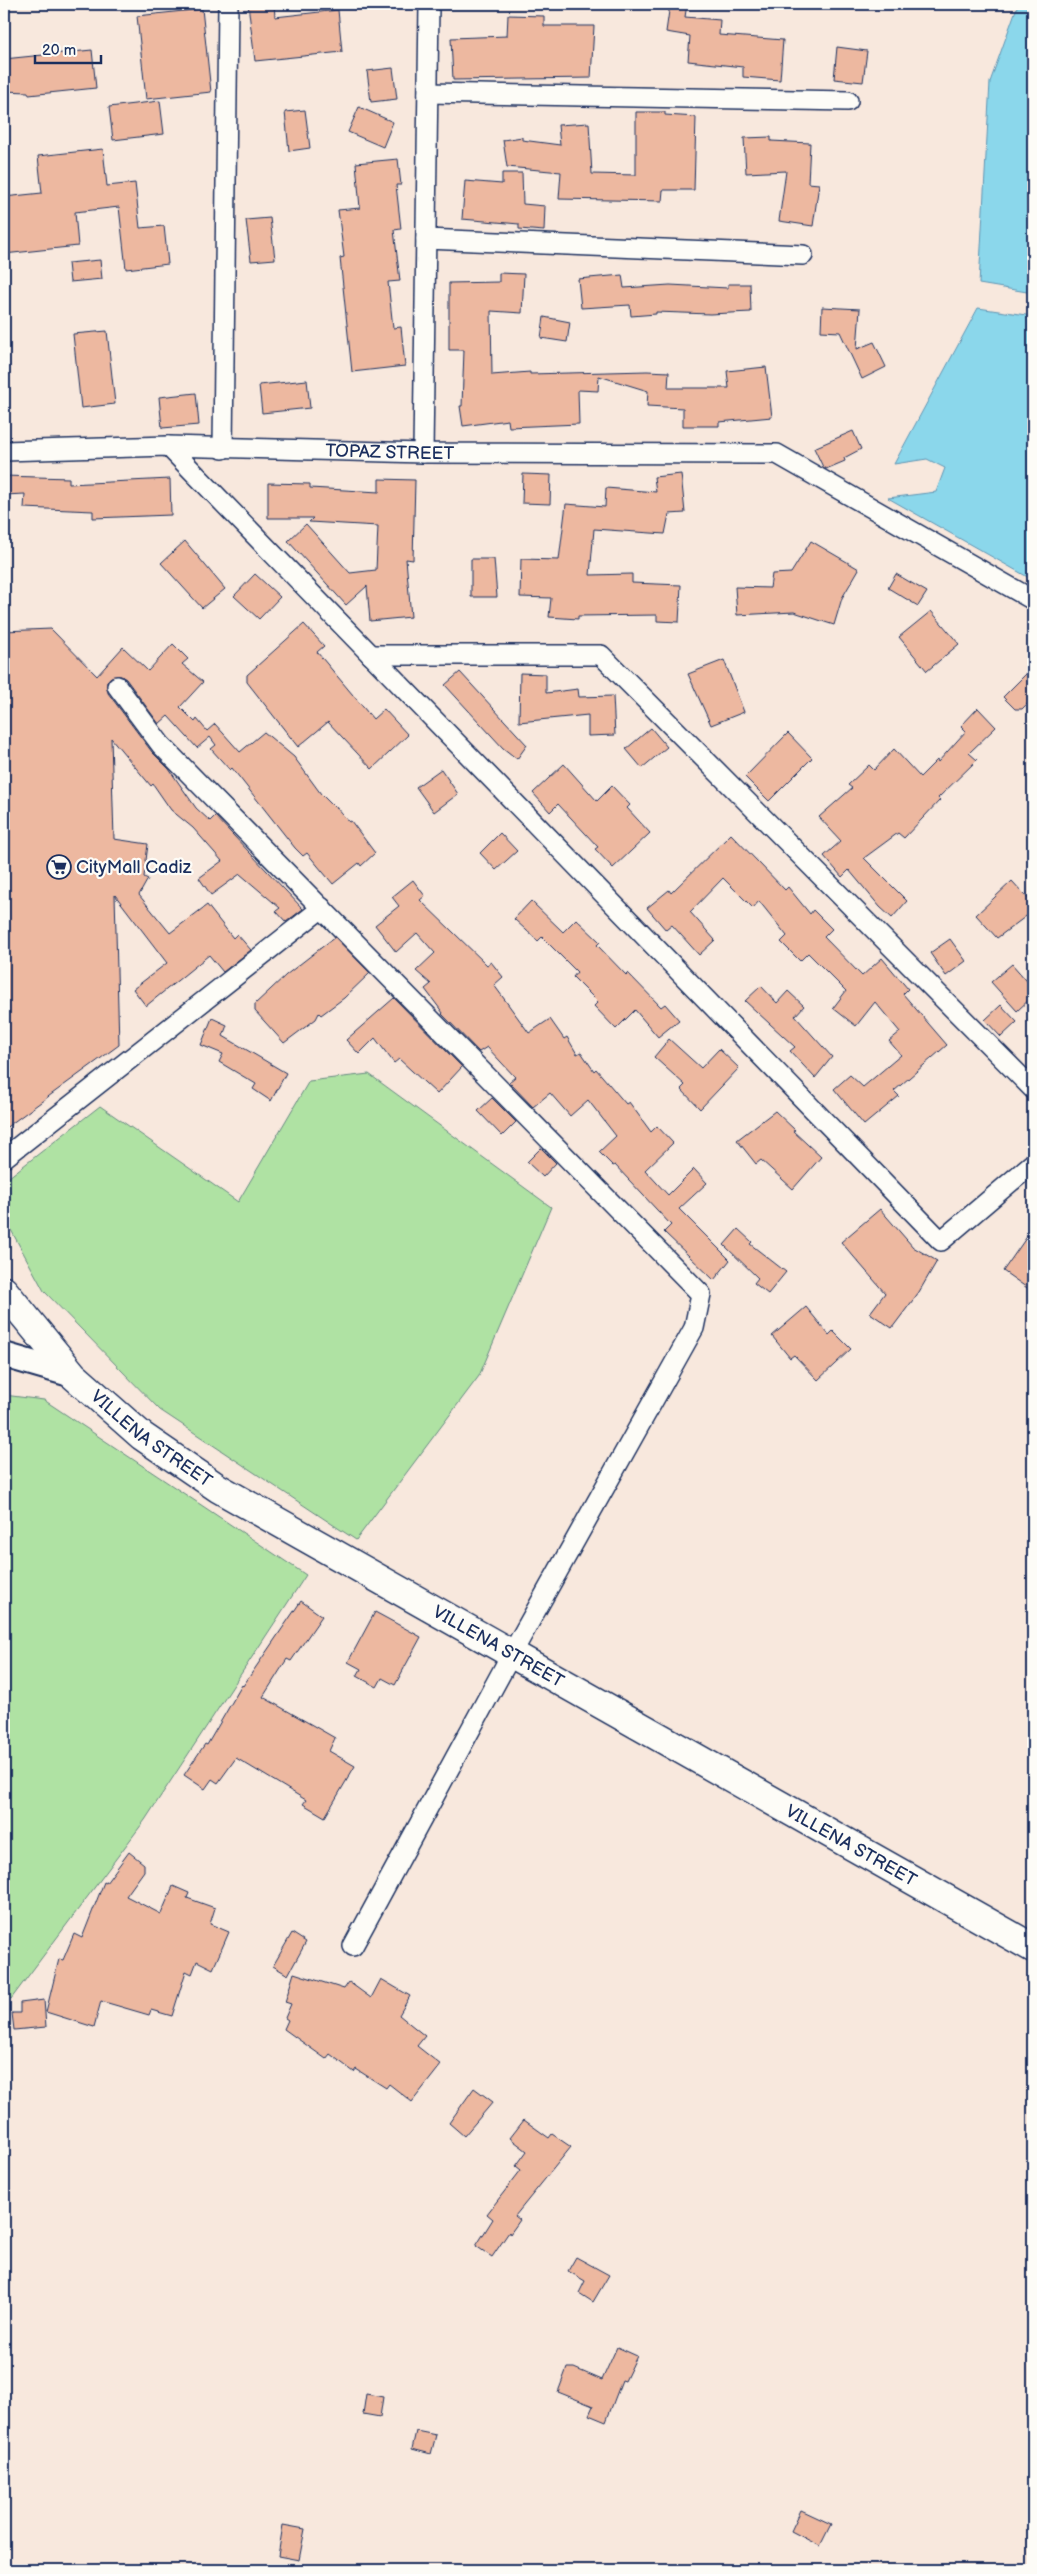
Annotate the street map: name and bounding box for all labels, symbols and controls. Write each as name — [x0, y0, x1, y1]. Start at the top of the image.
scale bar — [35, 32, 101, 64]
text: 20 m — [42, 41, 76, 60]
street label: TOPAZ STREET — [325, 440, 454, 464]
supermarket icon: CityMall Cadiz — [46, 854, 72, 880]
place label: CityMall Cadiz — [76, 857, 192, 878]
street label: VILLENA STREET — [86, 1386, 216, 1492]
street label: VILLENA STREET — [429, 1601, 568, 1692]
street label: VILLENA STREET — [782, 1801, 920, 1891]

